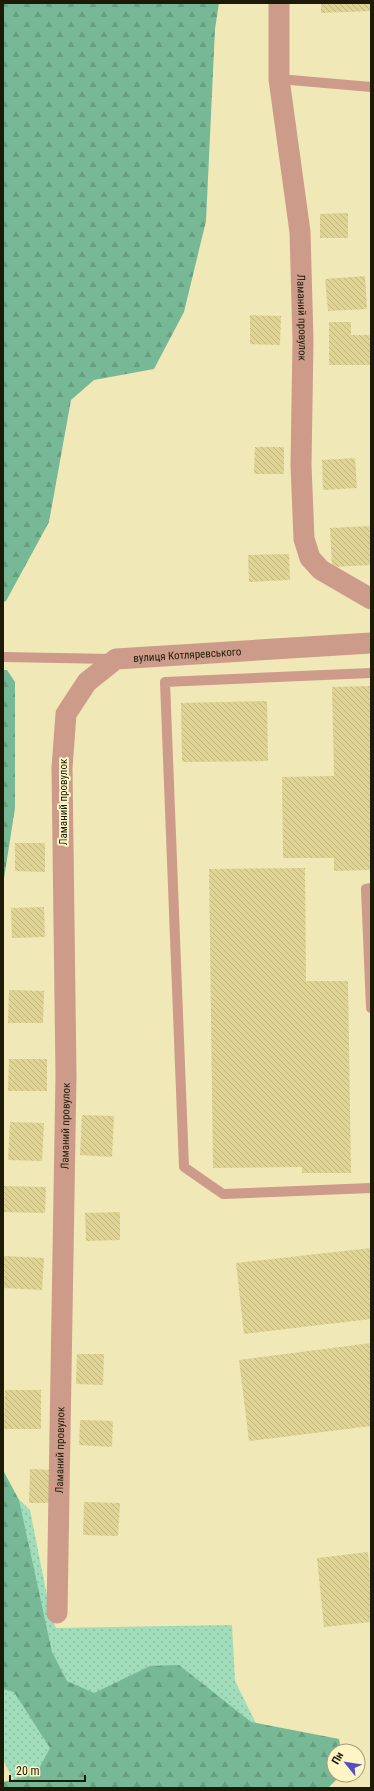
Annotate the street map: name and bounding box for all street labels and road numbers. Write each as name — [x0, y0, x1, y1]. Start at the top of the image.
street label: Ламаний провулок — [295, 274, 309, 362]
street label: вулиця Котляревського — [133, 645, 242, 664]
street label: Ламаний провулок — [57, 758, 70, 845]
street label: Ламаний провулок — [58, 1082, 72, 1170]
street label: Ламаний провулок — [53, 1406, 67, 1493]

